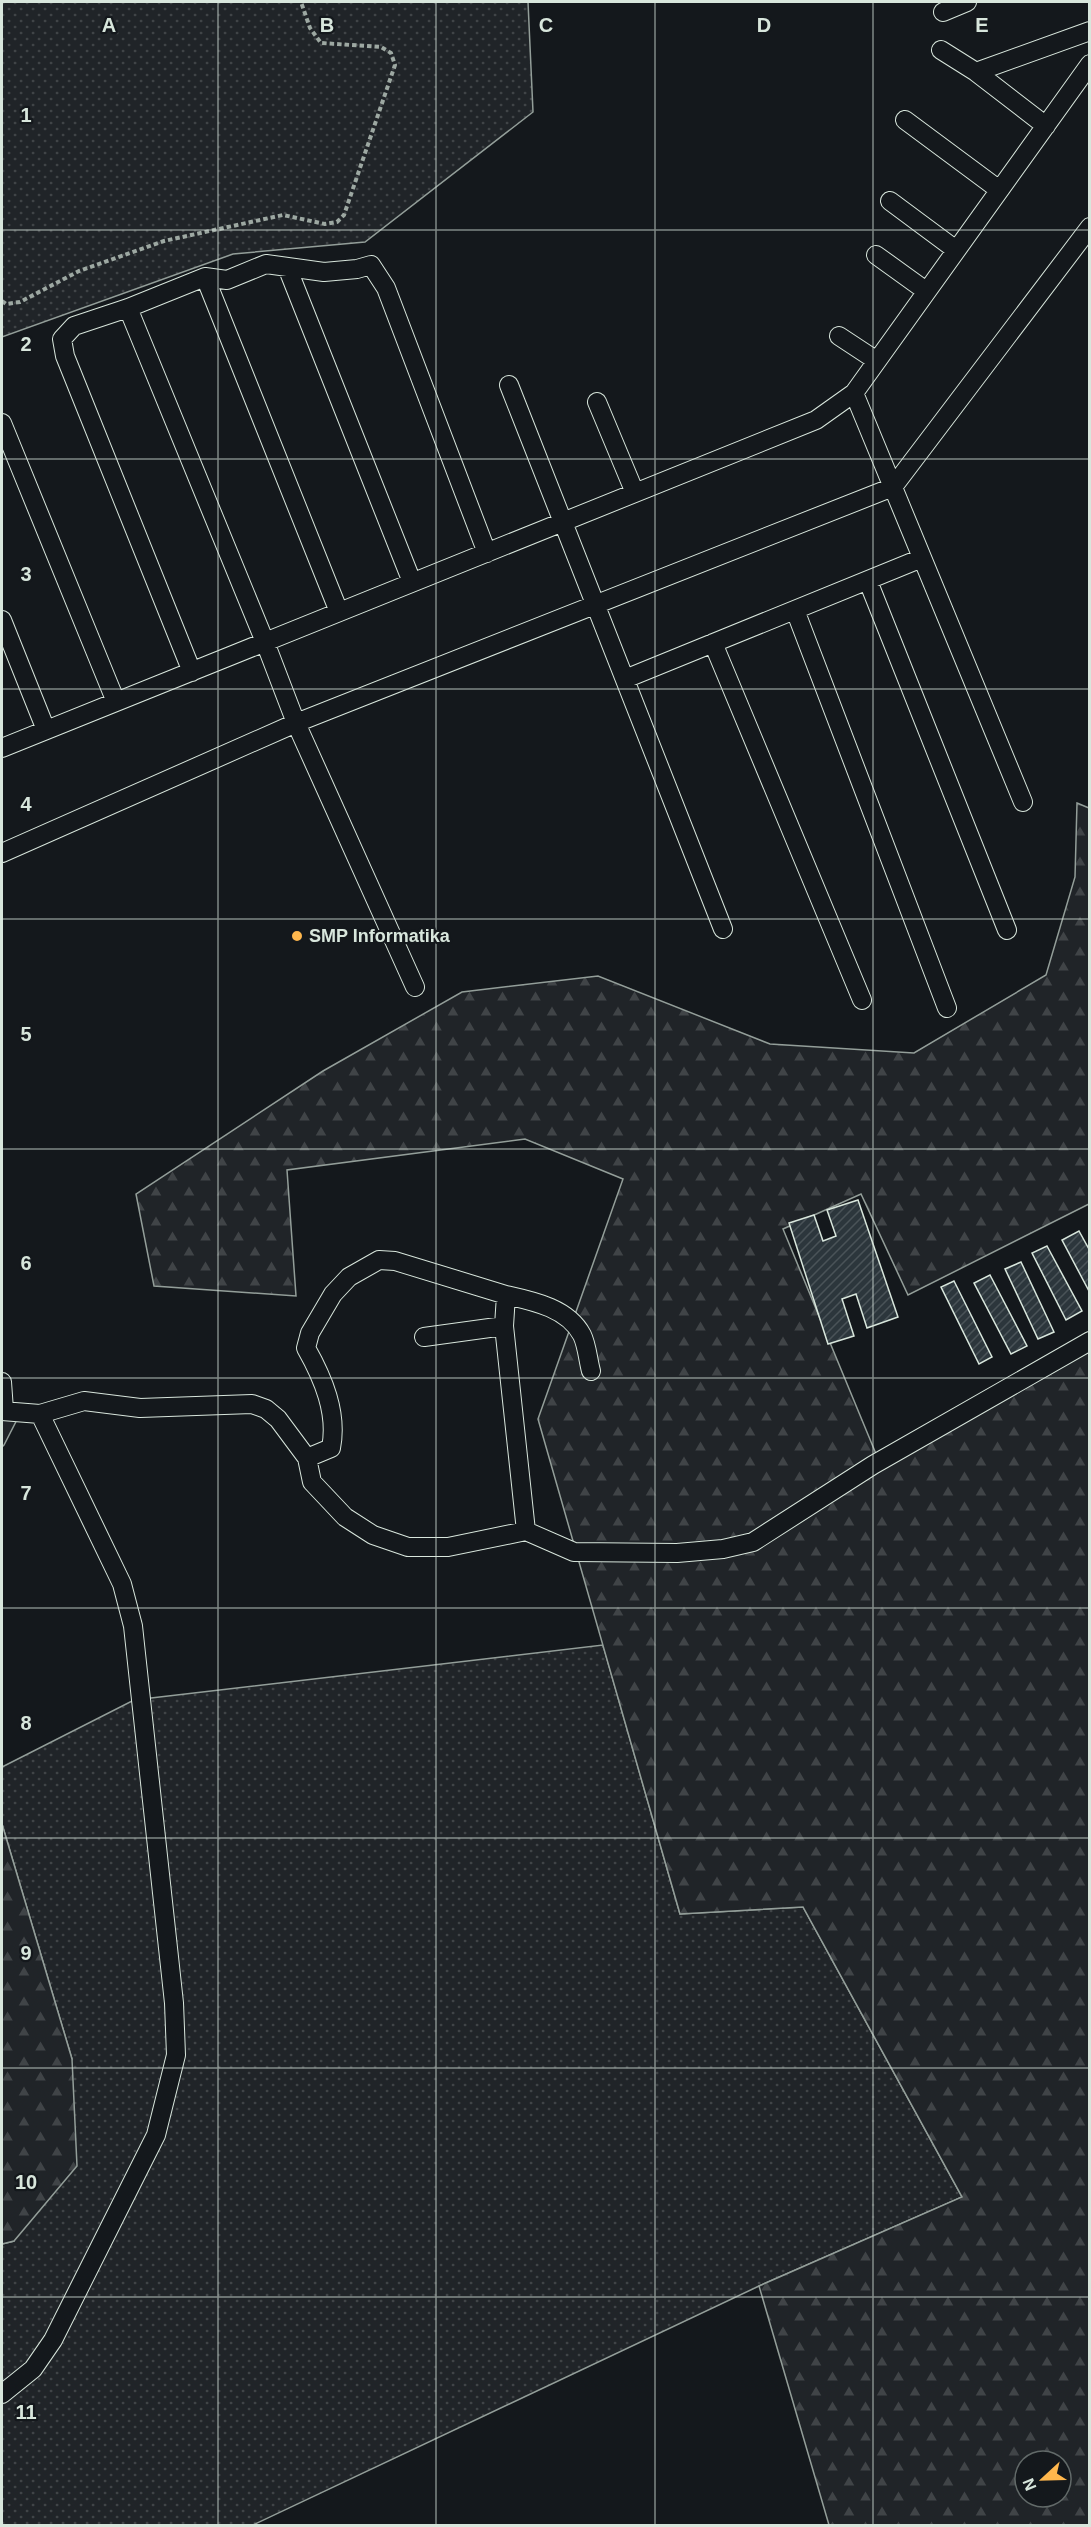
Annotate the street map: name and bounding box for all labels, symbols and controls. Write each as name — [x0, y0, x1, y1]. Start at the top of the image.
text: A — [102, 14, 116, 36]
text: B — [320, 14, 334, 36]
text: C — [539, 14, 553, 36]
text: D — [757, 14, 771, 36]
text: E — [975, 14, 989, 36]
text: 1 — [20, 104, 32, 126]
text: 2 — [20, 333, 32, 355]
text: 3 — [20, 563, 32, 585]
text: 4 — [20, 793, 32, 815]
place label: SMP Informatika — [309, 926, 451, 946]
marker: SMP Informatika — [290, 929, 304, 943]
text: 5 — [20, 1023, 32, 1045]
text: 6 — [20, 1252, 32, 1274]
text: 7 — [20, 1482, 32, 1504]
text: 8 — [20, 1712, 32, 1734]
text: 9 — [20, 1942, 32, 1964]
text: 10 — [15, 2171, 37, 2193]
text: 11 — [15, 2401, 37, 2423]
north arrow — [1013, 2449, 1073, 2509]
text: N — [1020, 2476, 1040, 2493]

